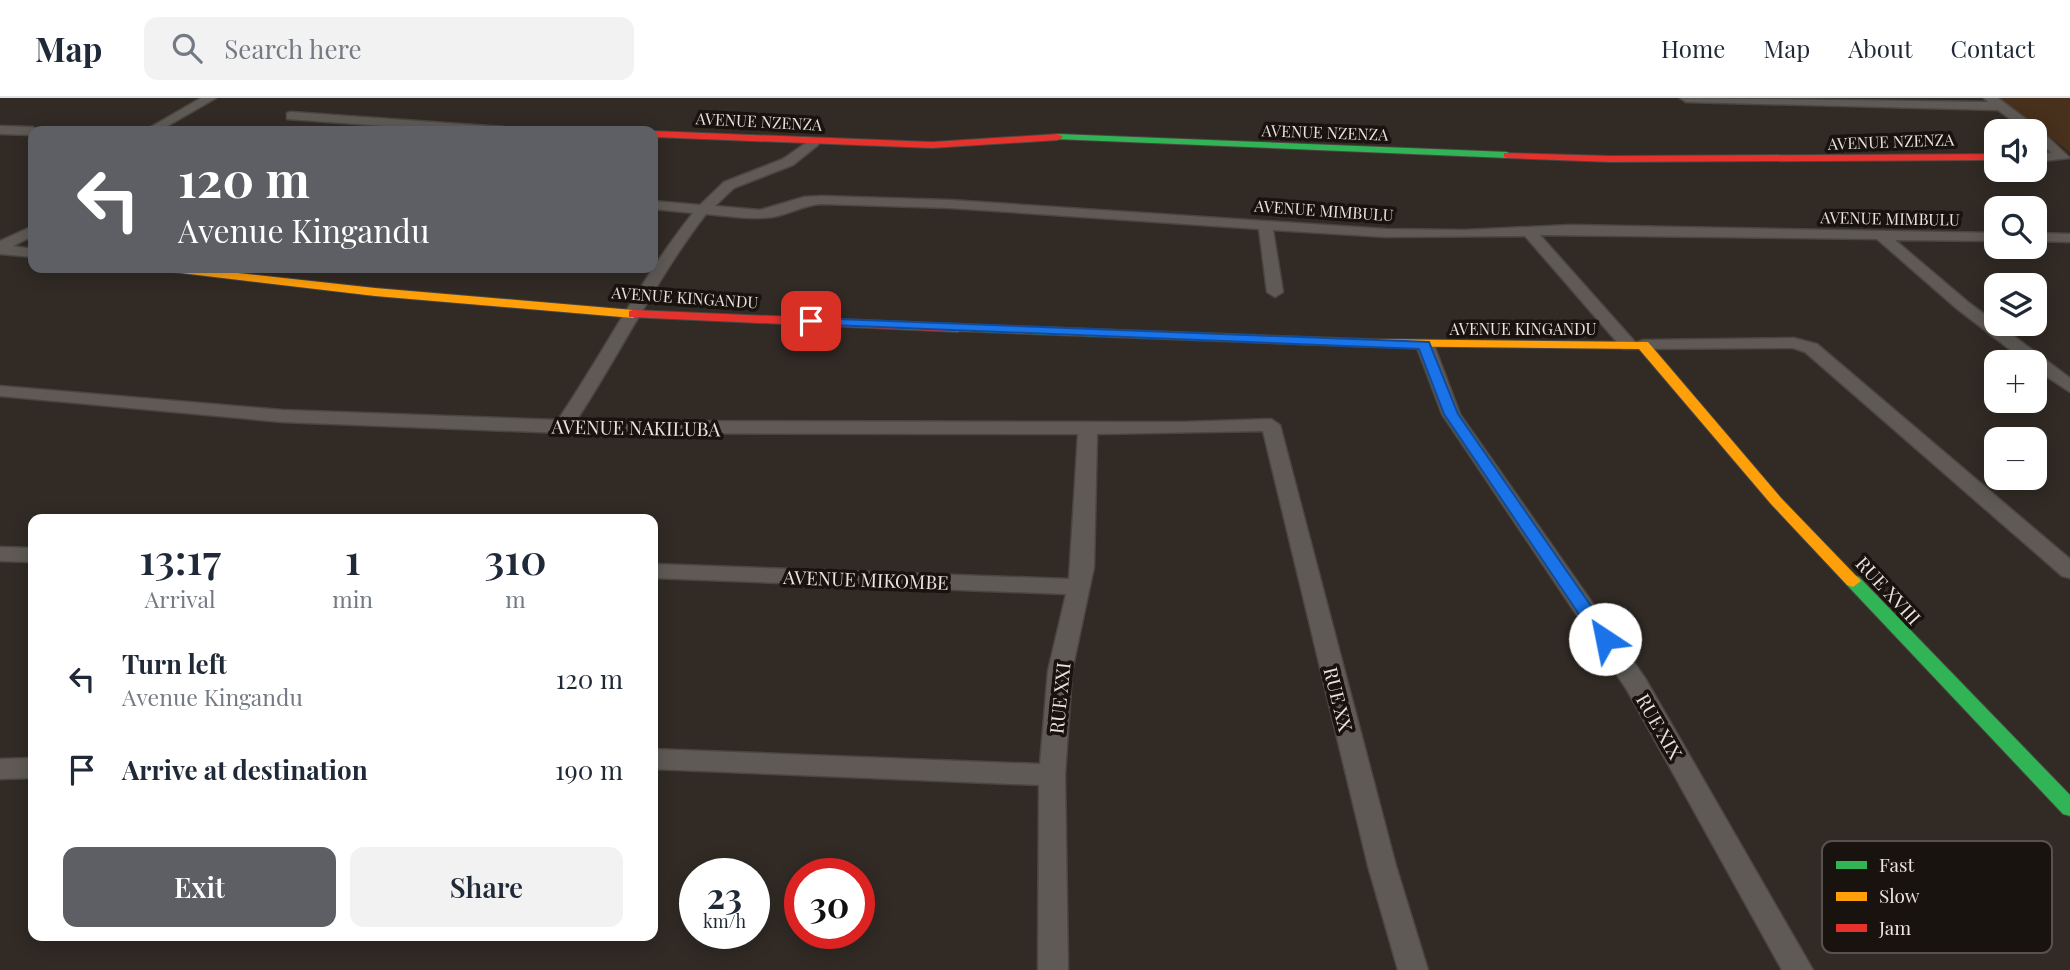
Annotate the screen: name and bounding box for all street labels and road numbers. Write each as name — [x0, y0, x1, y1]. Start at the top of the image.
street label: AVENUE NZENZA — [694, 107, 824, 135]
street label: AVENUE NZENZA — [1260, 119, 1389, 145]
street label: AVENUE NZENZA — [1826, 128, 1955, 154]
street label: AVENUE MIMBULU — [1253, 195, 1394, 225]
street label: AVENUE MIMBULU — [1819, 206, 1960, 230]
street label: AVENUE KINGANDU — [610, 281, 759, 313]
street label: AVENUE KINGANDU — [1449, 318, 1596, 339]
street label: AVENUE NAKILUBA — [550, 413, 722, 441]
street label: RUE XVIII — [1851, 550, 1927, 630]
street label: AVENUE MIKOMBE — [782, 563, 949, 595]
street label: RUE XXI — [1042, 661, 1076, 735]
street label: RUE XX — [1318, 664, 1360, 734]
street label: RUE XIX — [1631, 688, 1689, 764]

